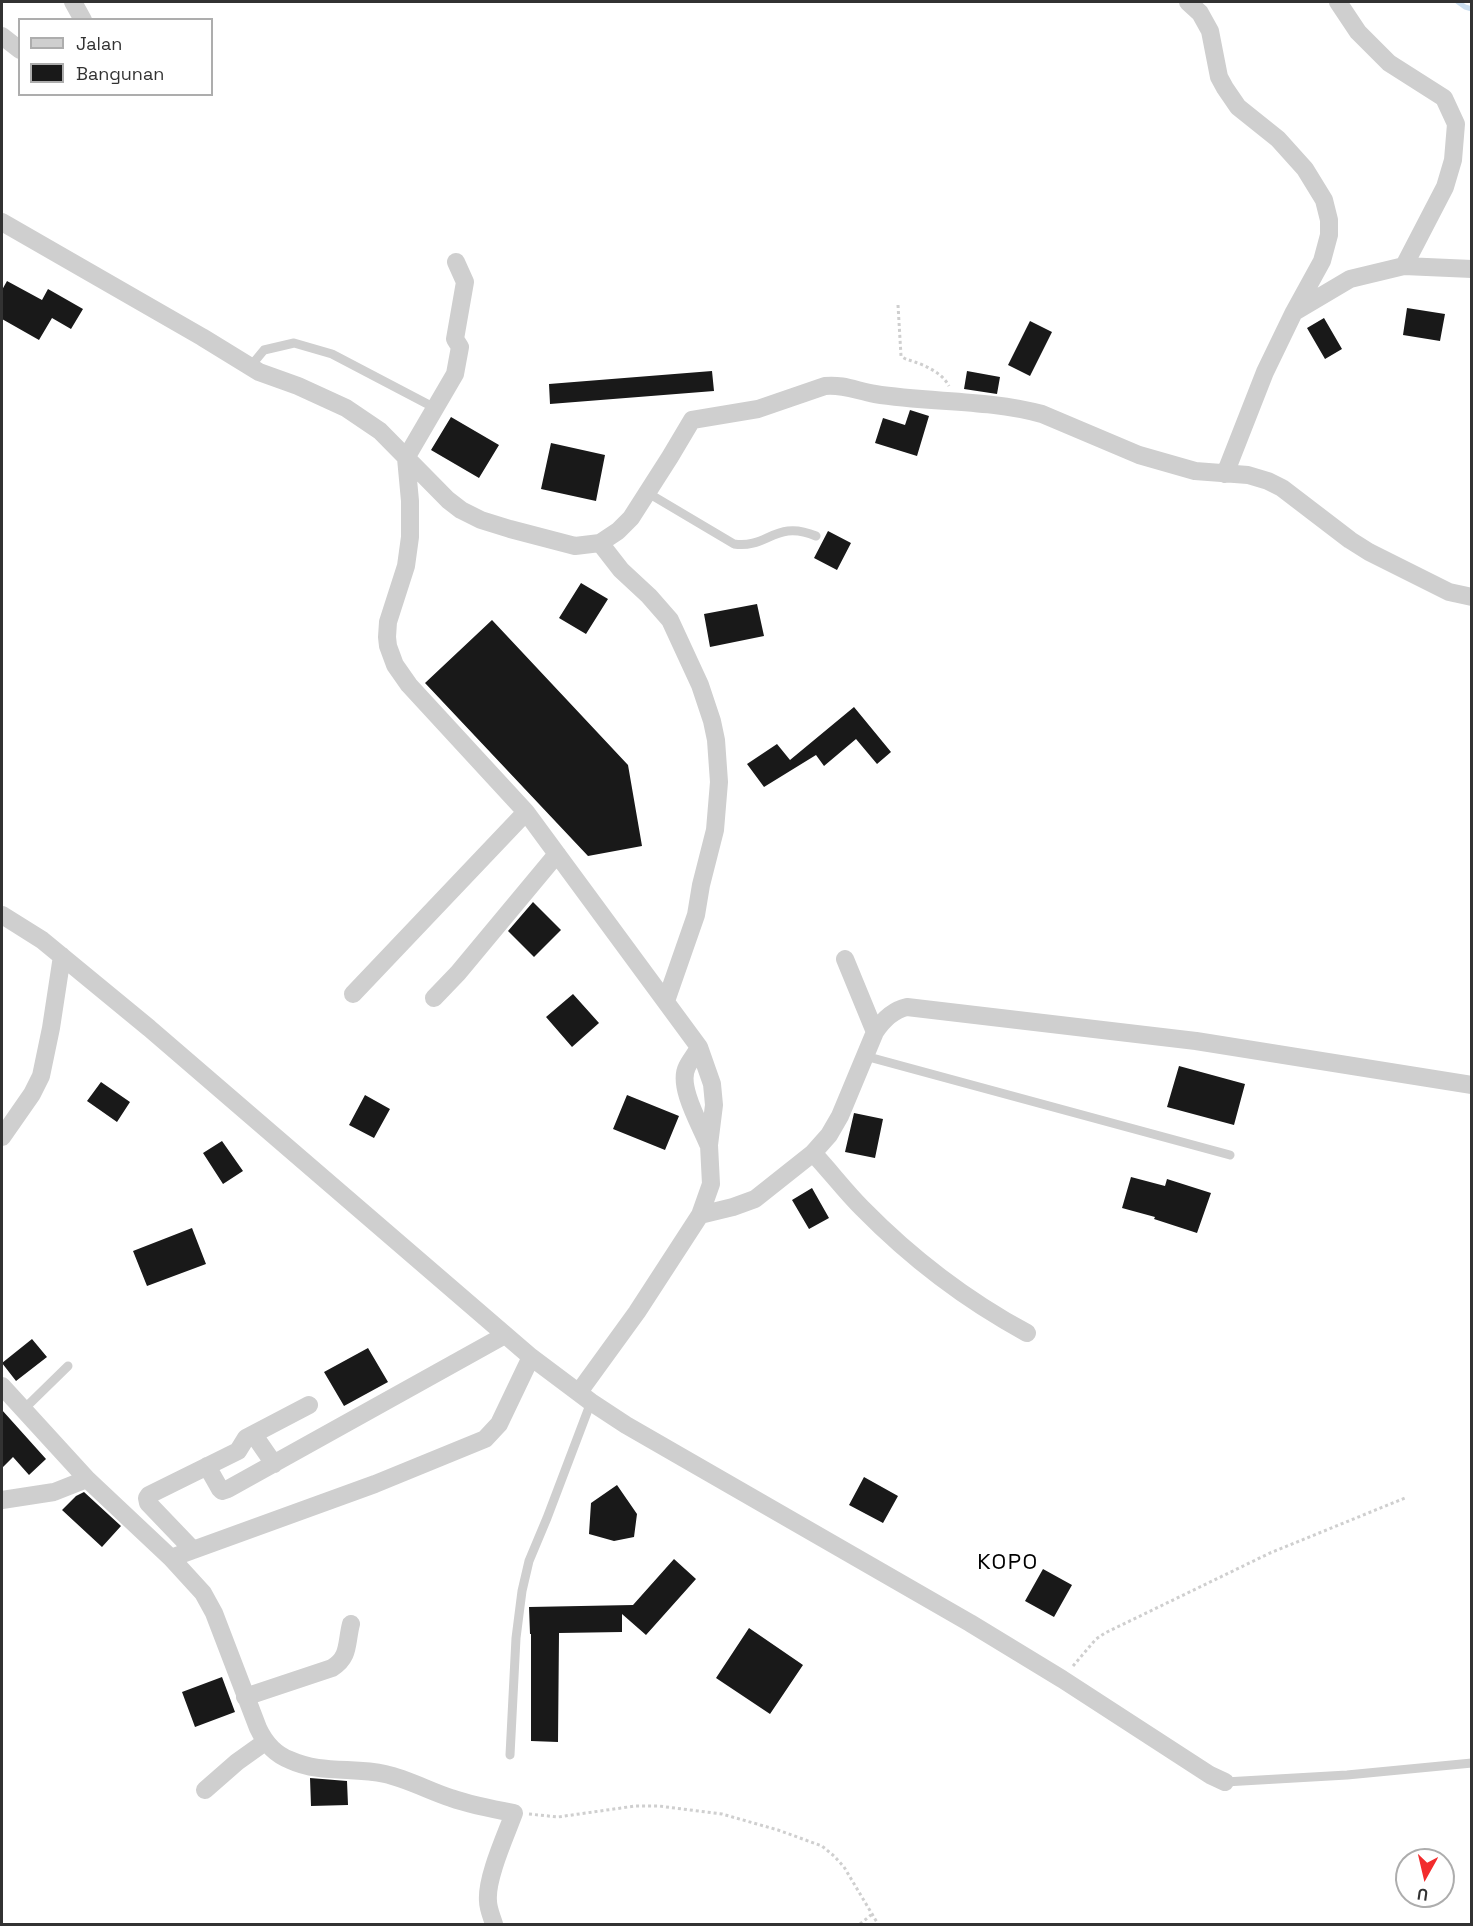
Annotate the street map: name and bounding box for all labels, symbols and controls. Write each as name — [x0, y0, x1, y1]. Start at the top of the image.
legend — [18, 18, 213, 96]
text: Jalan — [76, 32, 122, 55]
text: Bangunan — [76, 62, 164, 85]
district label: KOPO — [977, 1550, 1039, 1576]
north arrow — [1395, 1848, 1455, 1908]
text: U — [1416, 1883, 1430, 1905]

